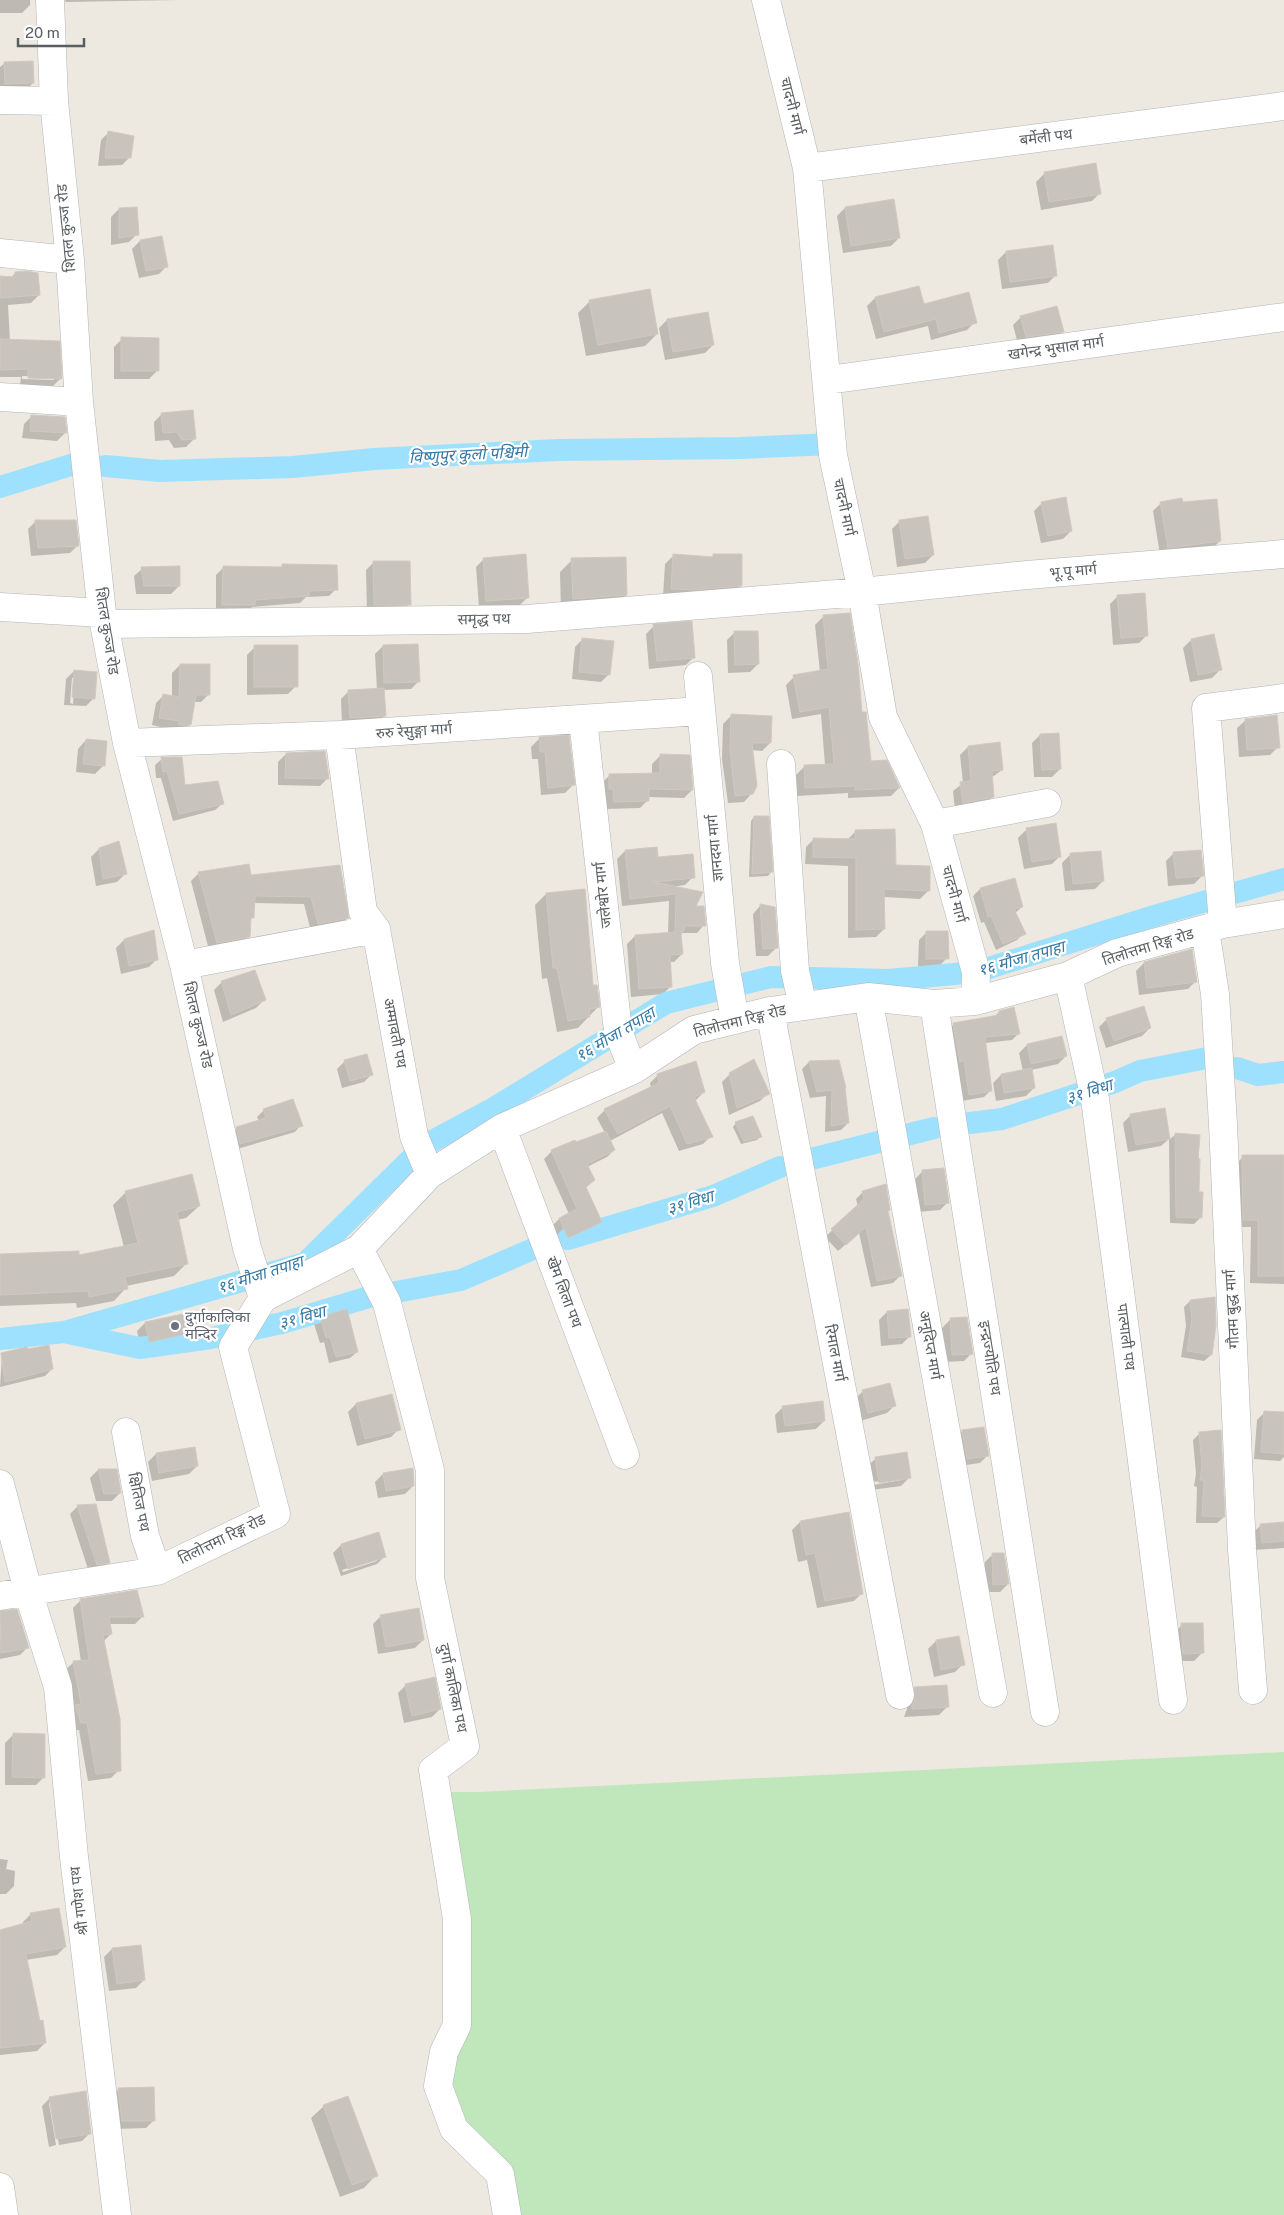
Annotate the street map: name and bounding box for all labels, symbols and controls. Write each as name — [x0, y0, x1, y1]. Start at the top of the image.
scale bar — [18, 15, 84, 47]
text: 20 m — [25, 24, 60, 41]
street label: चादनी मार्ग — [777, 75, 808, 137]
street label: बर्मेली पथ — [1018, 125, 1074, 148]
street label: शितल कुञ्ज रोड — [52, 182, 81, 273]
street label: खगेन्द्र भुसाल मार्ग — [1007, 332, 1106, 365]
water label: विष्णुपुर कुलो पश्चिमी — [408, 442, 531, 468]
street label: चादनी मार्ग — [830, 477, 859, 538]
street label: भू.पू मार्ग — [1049, 560, 1098, 583]
street label: शितल कुञ्ज रोड — [90, 586, 123, 677]
street label: समृद्ध पथ — [457, 610, 511, 629]
street label: रुरु रेसुङ्गा मार्ग — [375, 719, 454, 744]
street label: ज्ञानदया मार्ग — [703, 813, 726, 882]
street label: जलेश्वोर मार्ग — [590, 860, 614, 929]
street label: चादनी मार्ग — [939, 863, 971, 925]
street label: तिलोत्तमा रिङ्ग रोड — [1100, 924, 1196, 968]
water label: १६ मौजा तपाहा — [976, 936, 1069, 980]
street label: शितल कुञ्ज रोड — [178, 980, 217, 1071]
street label: अम्मावती पथ — [380, 996, 411, 1070]
street label: तिलोत्तमा रिङ्ग रोड — [692, 1001, 789, 1040]
water label: १६ मौजा तपाहा — [572, 1002, 661, 1066]
water label: ३१ विधा — [1064, 1074, 1117, 1108]
water label: ३१ विधा — [665, 1186, 718, 1219]
water label: १६ मौजा तपाहा — [215, 1251, 308, 1297]
street label: खेम लिला पथ — [543, 1254, 586, 1330]
street label: गौतम बुद्ध मार्ग — [1221, 1268, 1244, 1349]
water label: ३१ विधा — [277, 1301, 330, 1333]
street label: पाल्पाली पथ — [1114, 1303, 1139, 1372]
place label: दुर्गाकालिका मन्दिर — [185, 1308, 251, 1342]
street label: अनूदिप्त मार्ग — [914, 1309, 945, 1382]
street label: इन्द्रज्योति पथ — [976, 1319, 1005, 1397]
marker: दुर्गाकालिका मन्दिर — [169, 1320, 181, 1332]
street label: रिमाल मार्ग — [822, 1323, 850, 1384]
street label: क्षितिज पथ — [125, 1471, 154, 1533]
street label: तिलोत्तमा रिङ्ग रोड — [176, 1510, 269, 1567]
street label: दुर्गा कालिका पथ — [434, 1642, 471, 1735]
street label: श्री गणेश पथ — [66, 1865, 91, 1937]

